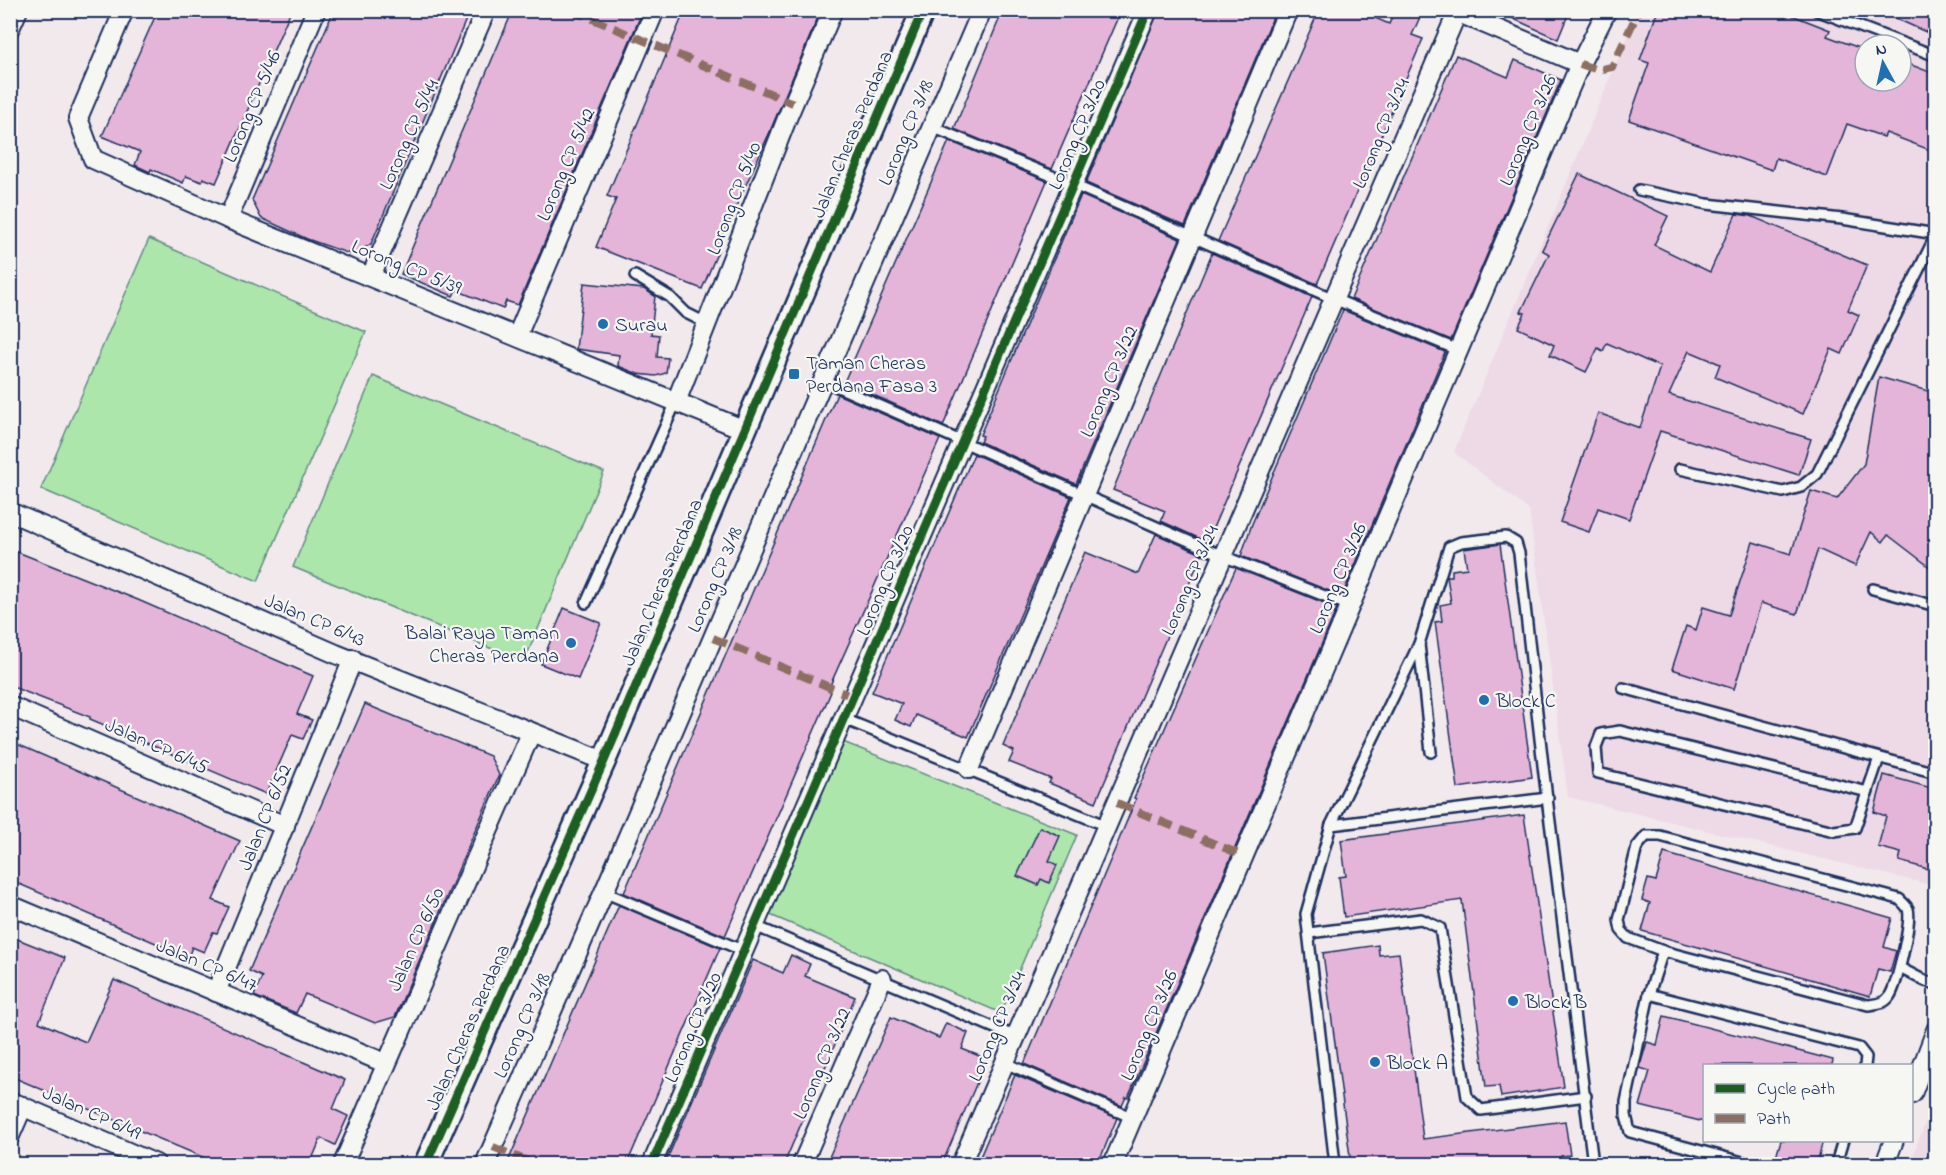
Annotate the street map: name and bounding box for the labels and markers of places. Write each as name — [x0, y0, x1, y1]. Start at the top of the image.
place label: Surau — [615, 312, 668, 341]
marker: Surau — [596, 317, 610, 331]
place label: Taman Cheras Perdana Fasa 3 — [806, 350, 937, 402]
marker: Taman Cheras Perdana Fasa 3 — [787, 367, 801, 381]
place label: Balai Raya Taman Cheras Perdana — [404, 620, 559, 672]
marker: Balai Raya Taman Cheras Perdana — [564, 636, 578, 650]
place label: Block C — [1495, 688, 1556, 717]
marker: Block C — [1477, 693, 1491, 707]
place label: Block B — [1524, 989, 1587, 1018]
marker: Block B — [1506, 994, 1520, 1008]
place label: Block A — [1386, 1050, 1448, 1079]
marker: Block A — [1368, 1055, 1382, 1069]

